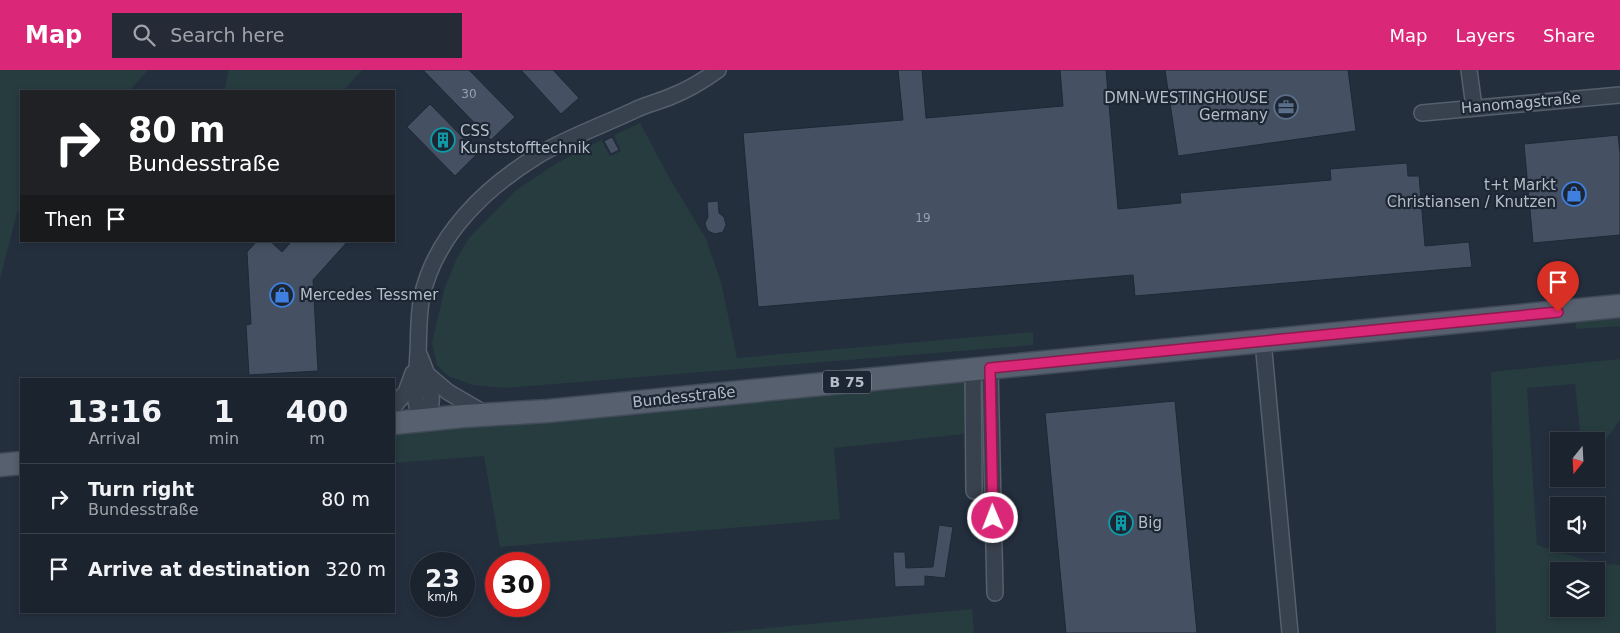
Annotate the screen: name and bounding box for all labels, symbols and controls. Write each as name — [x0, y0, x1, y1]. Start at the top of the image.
search box — [112, 13, 462, 58]
text: Map — [25, 21, 82, 49]
icon: search — [130, 21, 158, 49]
text: Search here — [170, 24, 284, 46]
text: Map — [1389, 25, 1427, 46]
text: Layers — [1455, 25, 1515, 46]
text: Share — [1543, 25, 1595, 46]
house number: 30 — [461, 87, 477, 101]
place label: DMN-WESTINGHOUSE Germany — [1104, 89, 1268, 124]
street label: Hanomagstraße — [1460, 89, 1582, 117]
office icon: DMN-WESTINGHOUSE Germany — [1273, 94, 1299, 120]
icon: right — [45, 110, 110, 175]
text: 80 m — [128, 110, 225, 150]
place label: CSS Kunststofftechnik — [460, 122, 591, 157]
building icon: CSS Kunststofftechnik — [430, 127, 456, 153]
text: Bundesstraße — [128, 151, 280, 176]
place label: t+t Markt Christiansen / Knutzen — [1387, 176, 1556, 211]
shop icon: t+t Markt Christiansen / Knutzen — [1561, 181, 1587, 207]
icon: arrive — [102, 205, 130, 233]
text: Then — [45, 208, 92, 230]
house number: 19 — [915, 211, 931, 225]
pin — [1537, 261, 1579, 312]
icon: arrive — [1544, 268, 1572, 296]
shop icon: Mercedes Tessmer — [269, 282, 295, 308]
place label: Mercedes Tessmer — [300, 286, 439, 304]
road number: B 75 — [823, 370, 871, 394]
street label: Bundesstraße — [632, 383, 736, 411]
text: 13:16 — [67, 394, 162, 429]
text: 1 — [213, 394, 234, 429]
text: 400 — [286, 394, 348, 429]
text: Arrival — [88, 429, 140, 448]
text: min — [209, 429, 239, 448]
text: m — [309, 429, 325, 448]
north arrow — [1550, 432, 1605, 488]
map controls — [1550, 432, 1605, 617]
text: Turn right — [88, 478, 194, 500]
icon: right — [45, 485, 73, 513]
text: 80 m — [321, 488, 370, 510]
position arrow — [966, 491, 1018, 543]
button: sound — [1550, 497, 1605, 552]
text: Bundesstraße — [88, 500, 199, 519]
building icon: Big — [1108, 510, 1134, 536]
place label: Big — [1138, 514, 1162, 532]
speed limit sign: 30 — [485, 552, 550, 617]
icon: arrive — [45, 555, 73, 583]
text: Arrive at destination — [88, 558, 310, 580]
text: 320 m — [325, 558, 386, 580]
button: layers — [1550, 562, 1605, 617]
text: 23 — [425, 564, 460, 593]
text: km/h — [427, 590, 458, 604]

